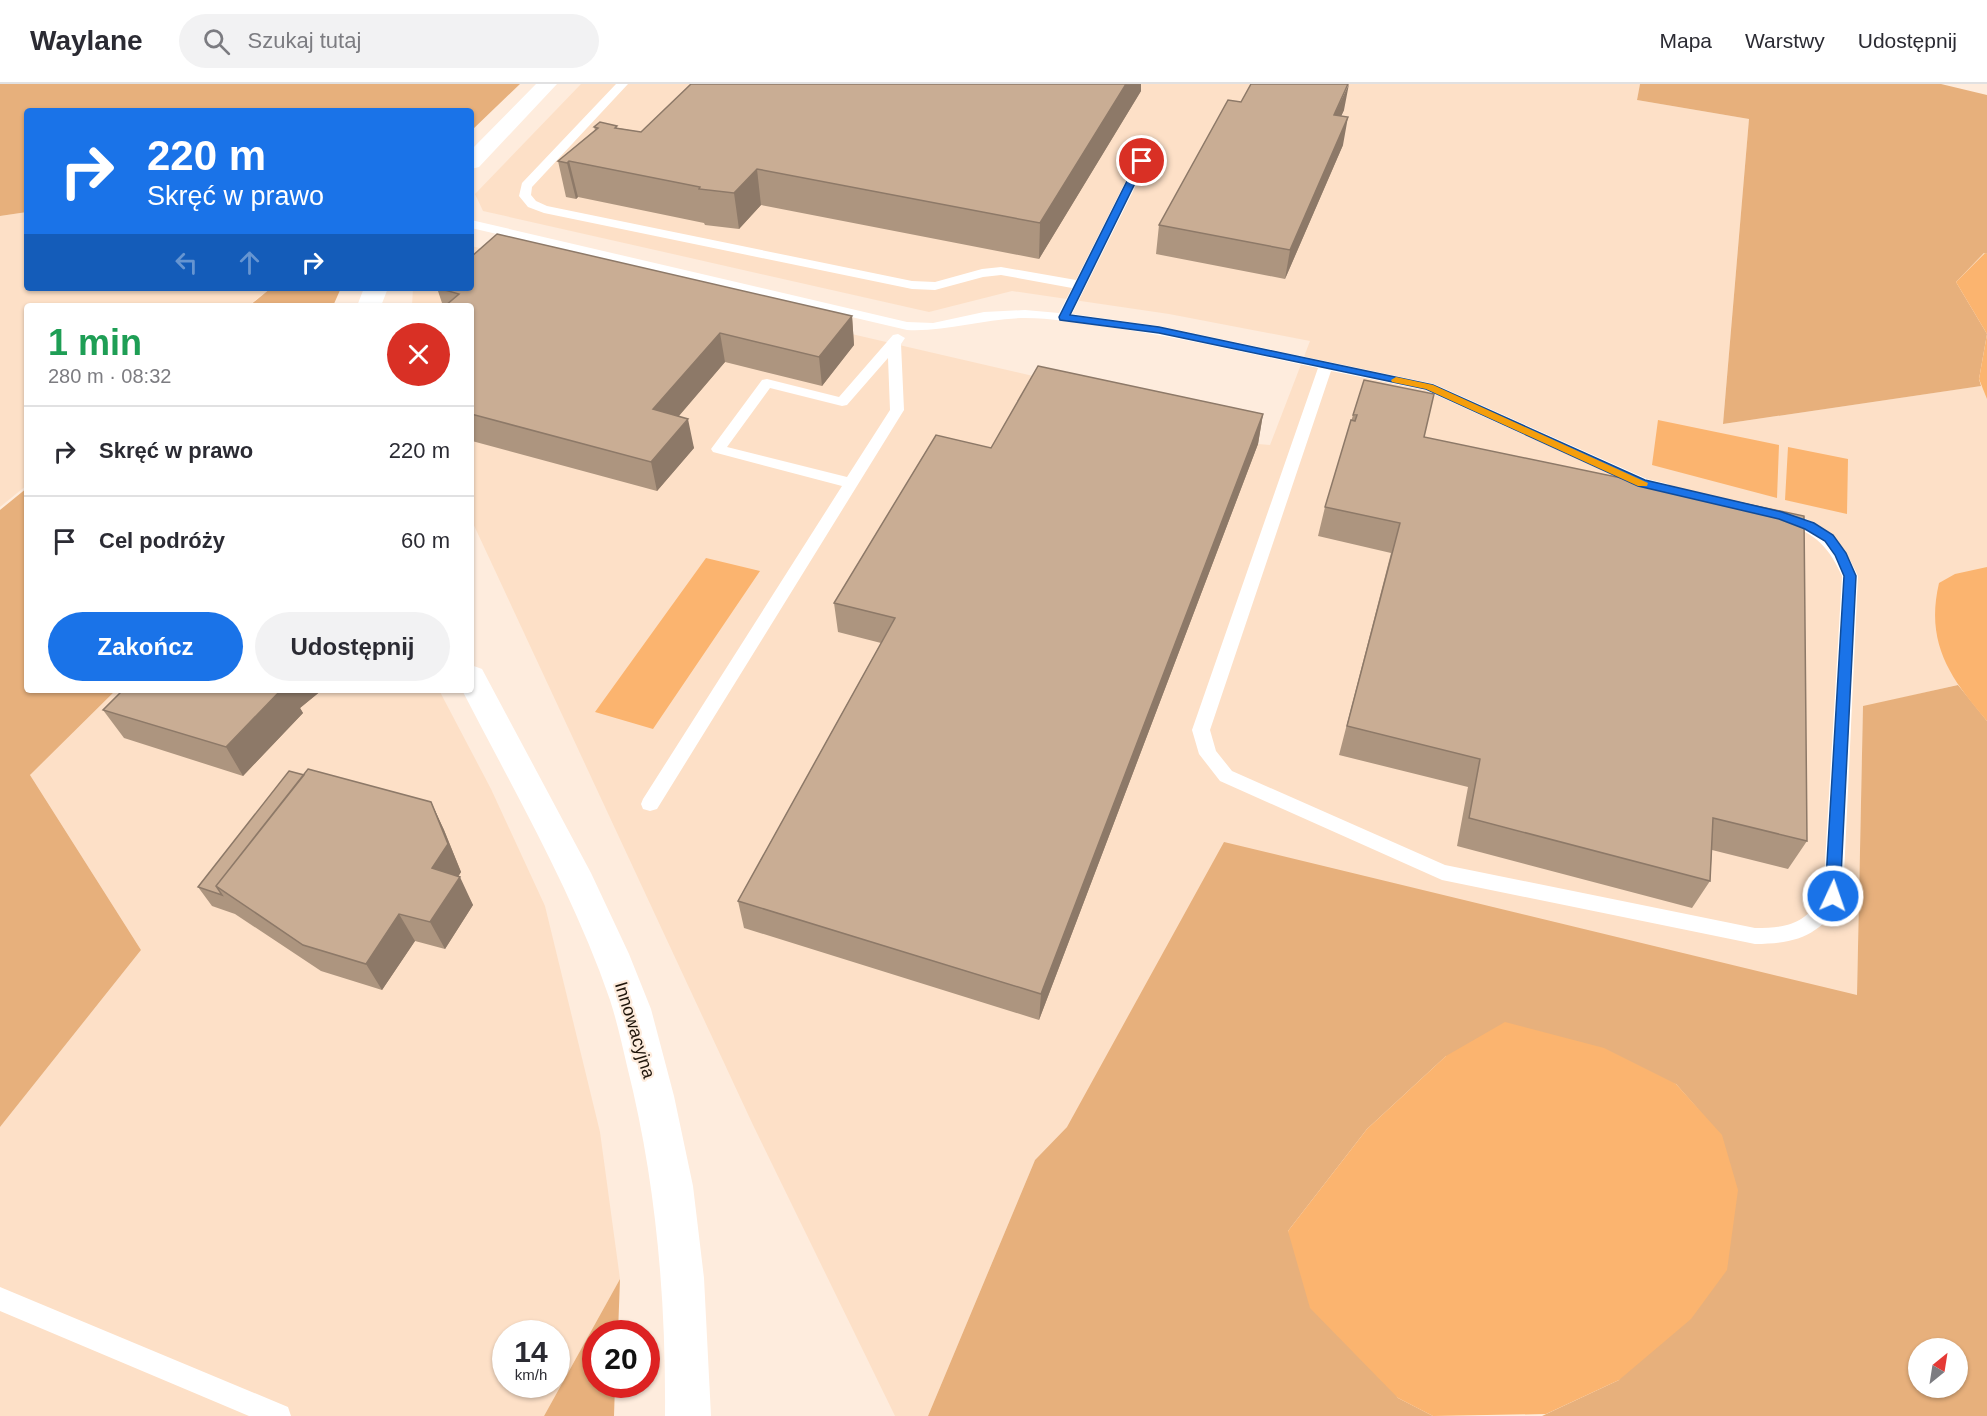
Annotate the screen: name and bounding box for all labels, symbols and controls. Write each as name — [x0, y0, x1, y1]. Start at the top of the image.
search box — [179, 14, 599, 68]
text: Waylane — [30, 25, 143, 56]
icon: search — [200, 25, 233, 58]
text: Szukaj tutaj — [248, 28, 361, 53]
text: Mapa — [1660, 29, 1712, 52]
text: Warstwy — [1745, 29, 1825, 52]
text: Udostępnij — [1858, 29, 1957, 52]
icon: right — [48, 132, 126, 210]
text: 220 m — [147, 132, 266, 179]
pin — [1116, 135, 1167, 186]
icon: arrive — [1125, 144, 1158, 177]
text: Skręć w prawo — [147, 181, 324, 211]
icon: left — [170, 246, 203, 279]
icon: ahead — [233, 246, 266, 279]
icon: right — [296, 246, 329, 279]
text: 1 min — [48, 322, 142, 363]
button: close — [387, 323, 450, 386]
text: 280 m · 08:32 — [48, 365, 171, 387]
icon: right — [48, 435, 81, 468]
text: Skręć w prawo — [99, 438, 253, 463]
text: 220 m — [389, 438, 450, 463]
icon: arrive — [48, 525, 81, 558]
text: Cel podróży — [99, 528, 225, 553]
text: 60 m — [401, 528, 450, 553]
button: Zakończ — [48, 612, 243, 681]
button: Udostępnij — [255, 612, 450, 681]
position arrow — [1801, 864, 1865, 928]
street label: Innowacyjna — [611, 979, 659, 1082]
speed limit sign: 20 — [582, 1320, 660, 1398]
text: 14 — [514, 1335, 548, 1368]
north arrow — [1908, 1338, 1968, 1398]
map controls — [1908, 1338, 1968, 1398]
text: km/h — [515, 1366, 547, 1383]

